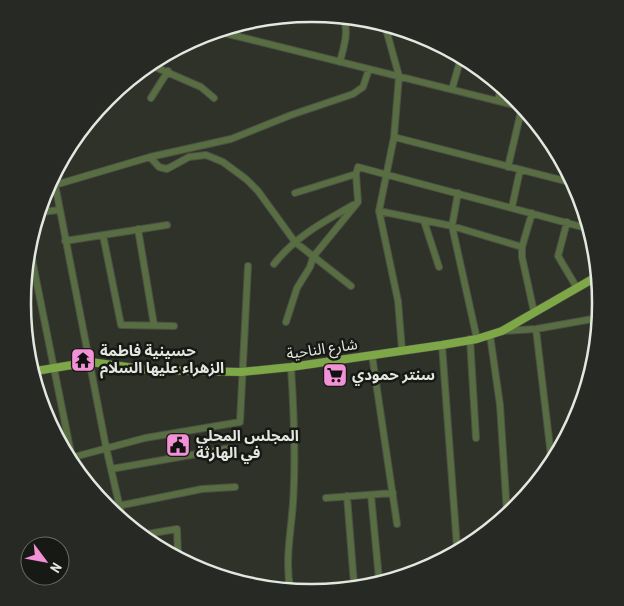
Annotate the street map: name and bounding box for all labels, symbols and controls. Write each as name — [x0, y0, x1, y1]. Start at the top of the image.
street label: شارع الناحية — [285, 335, 359, 366]
place label: حسينية فاطمة الزهراء عليها السلام — [100, 342, 224, 379]
temple icon: حسينية فاطمة الزهراء عليها السلام — [70, 347, 96, 373]
supermarket icon: سنتر حمودي — [322, 362, 348, 388]
place label: سنتر حمودي — [352, 366, 435, 386]
place label: المجلس المحلي في الهارثة — [196, 427, 299, 464]
public building icon: المجلس المحلي في الهارثة — [165, 432, 191, 458]
north arrow — [20, 536, 70, 586]
text: N — [47, 560, 65, 576]

